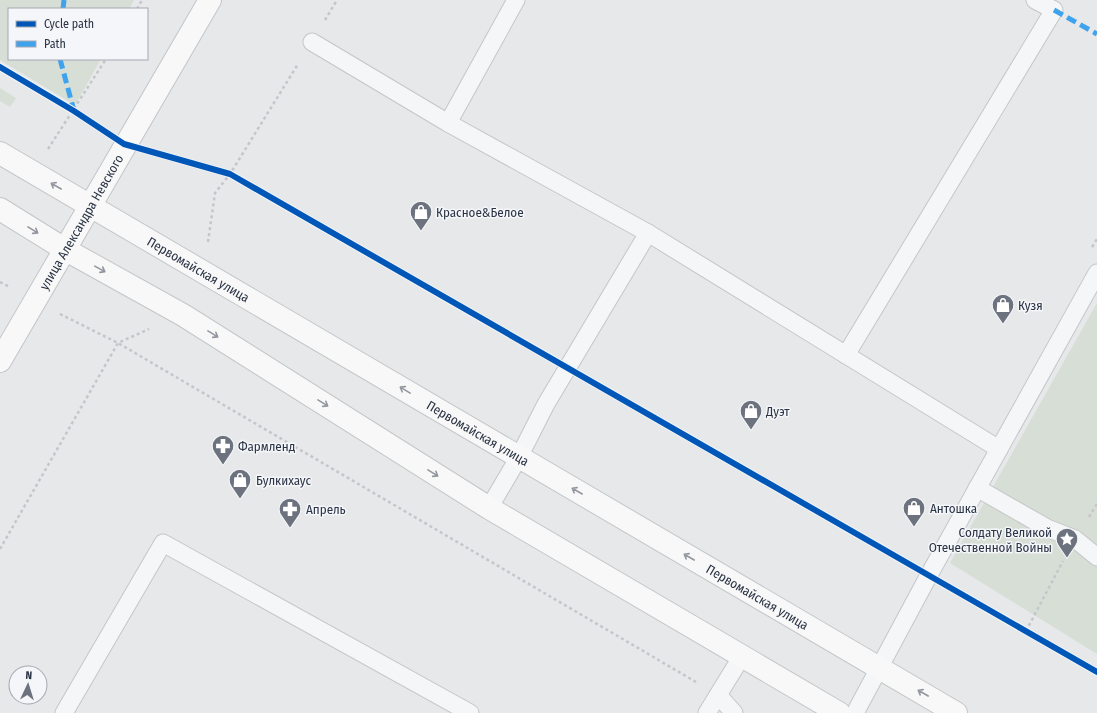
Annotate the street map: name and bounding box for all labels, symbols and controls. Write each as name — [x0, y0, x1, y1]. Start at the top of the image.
legend — [8, 8, 148, 60]
text: Cycle path — [44, 17, 94, 31]
text: Path — [44, 37, 66, 51]
street label: улица Александра Невского — [36, 151, 126, 292]
one-way arrow — [50, 182, 62, 190]
shop icon: Красное&Белое — [408, 199, 434, 232]
place label: Красное&Белое — [436, 205, 524, 220]
one-way arrow — [27, 226, 39, 234]
street label: Первомайская улица — [145, 234, 252, 305]
one-way arrow — [94, 266, 106, 273]
shop icon: Кузя — [990, 292, 1016, 325]
place label: Кузя — [1018, 298, 1043, 313]
one-way arrow — [207, 330, 219, 338]
one-way arrow — [399, 385, 411, 393]
street label: Первомайская улица — [424, 397, 532, 469]
shop icon: Дуэт — [738, 398, 764, 431]
one-way arrow — [317, 399, 328, 407]
place label: Дуэт — [765, 404, 790, 419]
pharmacy icon: Фармленд — [210, 433, 236, 466]
place label: Фармленд — [238, 439, 296, 454]
shop icon: Булкихаус — [227, 467, 253, 500]
one-way arrow — [427, 468, 438, 477]
place label: Булкихаус — [256, 473, 312, 488]
one-way arrow — [571, 487, 583, 495]
shop icon: Антошка — [901, 495, 927, 528]
pharmacy icon: Апрель — [277, 496, 303, 529]
place label: Антошка — [930, 501, 977, 516]
place label: Апрель — [306, 502, 346, 517]
place label: Солдату Великой Отечественной Войны — [929, 525, 1052, 555]
place icon: Солдату Великой Отечественной Войны — [1054, 526, 1080, 559]
one-way arrow — [684, 552, 696, 560]
street label: Первомайская улица — [704, 561, 811, 633]
north arrow — [8, 665, 48, 705]
text: N — [25, 669, 32, 682]
one-way arrow — [917, 689, 929, 697]

